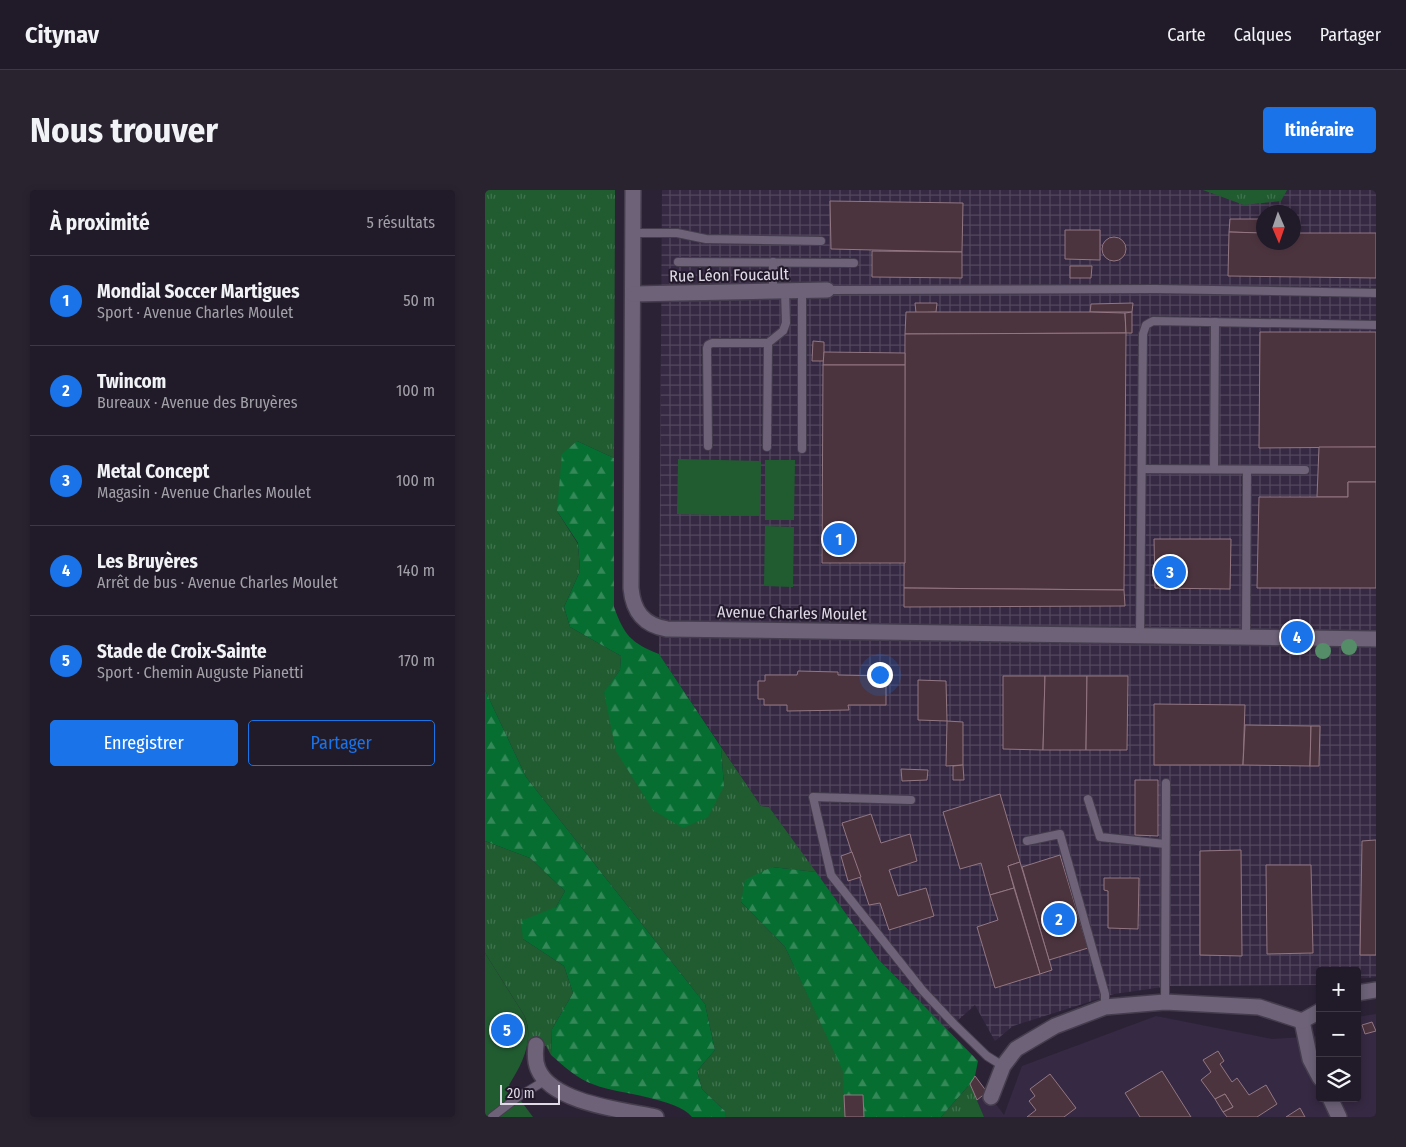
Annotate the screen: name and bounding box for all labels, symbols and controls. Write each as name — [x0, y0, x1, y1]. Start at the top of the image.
text: Citynav — [25, 21, 99, 49]
text: Carte — [1167, 24, 1206, 46]
text: Calques — [1234, 24, 1292, 46]
text: Partager — [1320, 24, 1381, 46]
button: Itinéraire — [1263, 107, 1376, 153]
text: Nous trouver — [30, 109, 218, 151]
north arrow — [1256, 205, 1301, 250]
text: À proximité — [50, 210, 150, 236]
text: 5 résultats — [366, 213, 435, 232]
street label: Rue Léon Foucault — [669, 264, 790, 286]
text: Mondial Soccer Martigues — [97, 280, 300, 303]
text: 1 — [63, 291, 69, 310]
text: 50 m — [403, 291, 435, 310]
text: Sport · Avenue Charles Moulet — [97, 303, 293, 322]
text: Twincom — [97, 370, 166, 393]
text: 2 — [62, 381, 70, 400]
text: 100 m — [396, 381, 435, 400]
text: Bureaux · Avenue des Bruyères — [97, 393, 298, 412]
text: Metal Concept — [97, 460, 209, 483]
text: 3 — [62, 471, 70, 490]
text: 100 m — [396, 471, 435, 490]
text: Magasin · Avenue Charles Moulet — [97, 483, 311, 502]
pin: 1 — [823, 520, 855, 558]
text: Les Bruyères — [97, 550, 198, 573]
pin: 3 — [1154, 553, 1186, 591]
text: 4 — [62, 561, 70, 580]
text: 140 m — [397, 561, 435, 580]
text: Arrêt de bus · Avenue Charles Moulet — [97, 573, 338, 592]
street label: Avenue Charles Moulet — [717, 602, 868, 624]
pin: 4 — [1281, 618, 1313, 656]
text: Stade de Croix-Sainte — [97, 640, 267, 663]
text: 5 — [62, 651, 70, 670]
text: 170 m — [398, 651, 435, 670]
your location — [867, 662, 893, 688]
text: Sport · Chemin Auguste Pianetti — [97, 663, 304, 682]
button: Enregistrer — [50, 720, 238, 766]
button: Partager — [248, 720, 435, 766]
pin: 2 — [1043, 900, 1075, 938]
map controls — [1316, 967, 1361, 1102]
button: + — [1316, 967, 1361, 1012]
pin: 5 — [491, 1011, 523, 1049]
button: − — [1316, 1012, 1361, 1057]
button: layers — [1316, 1057, 1361, 1102]
scale bar — [500, 1082, 560, 1105]
text: 20 m — [507, 1085, 535, 1102]

